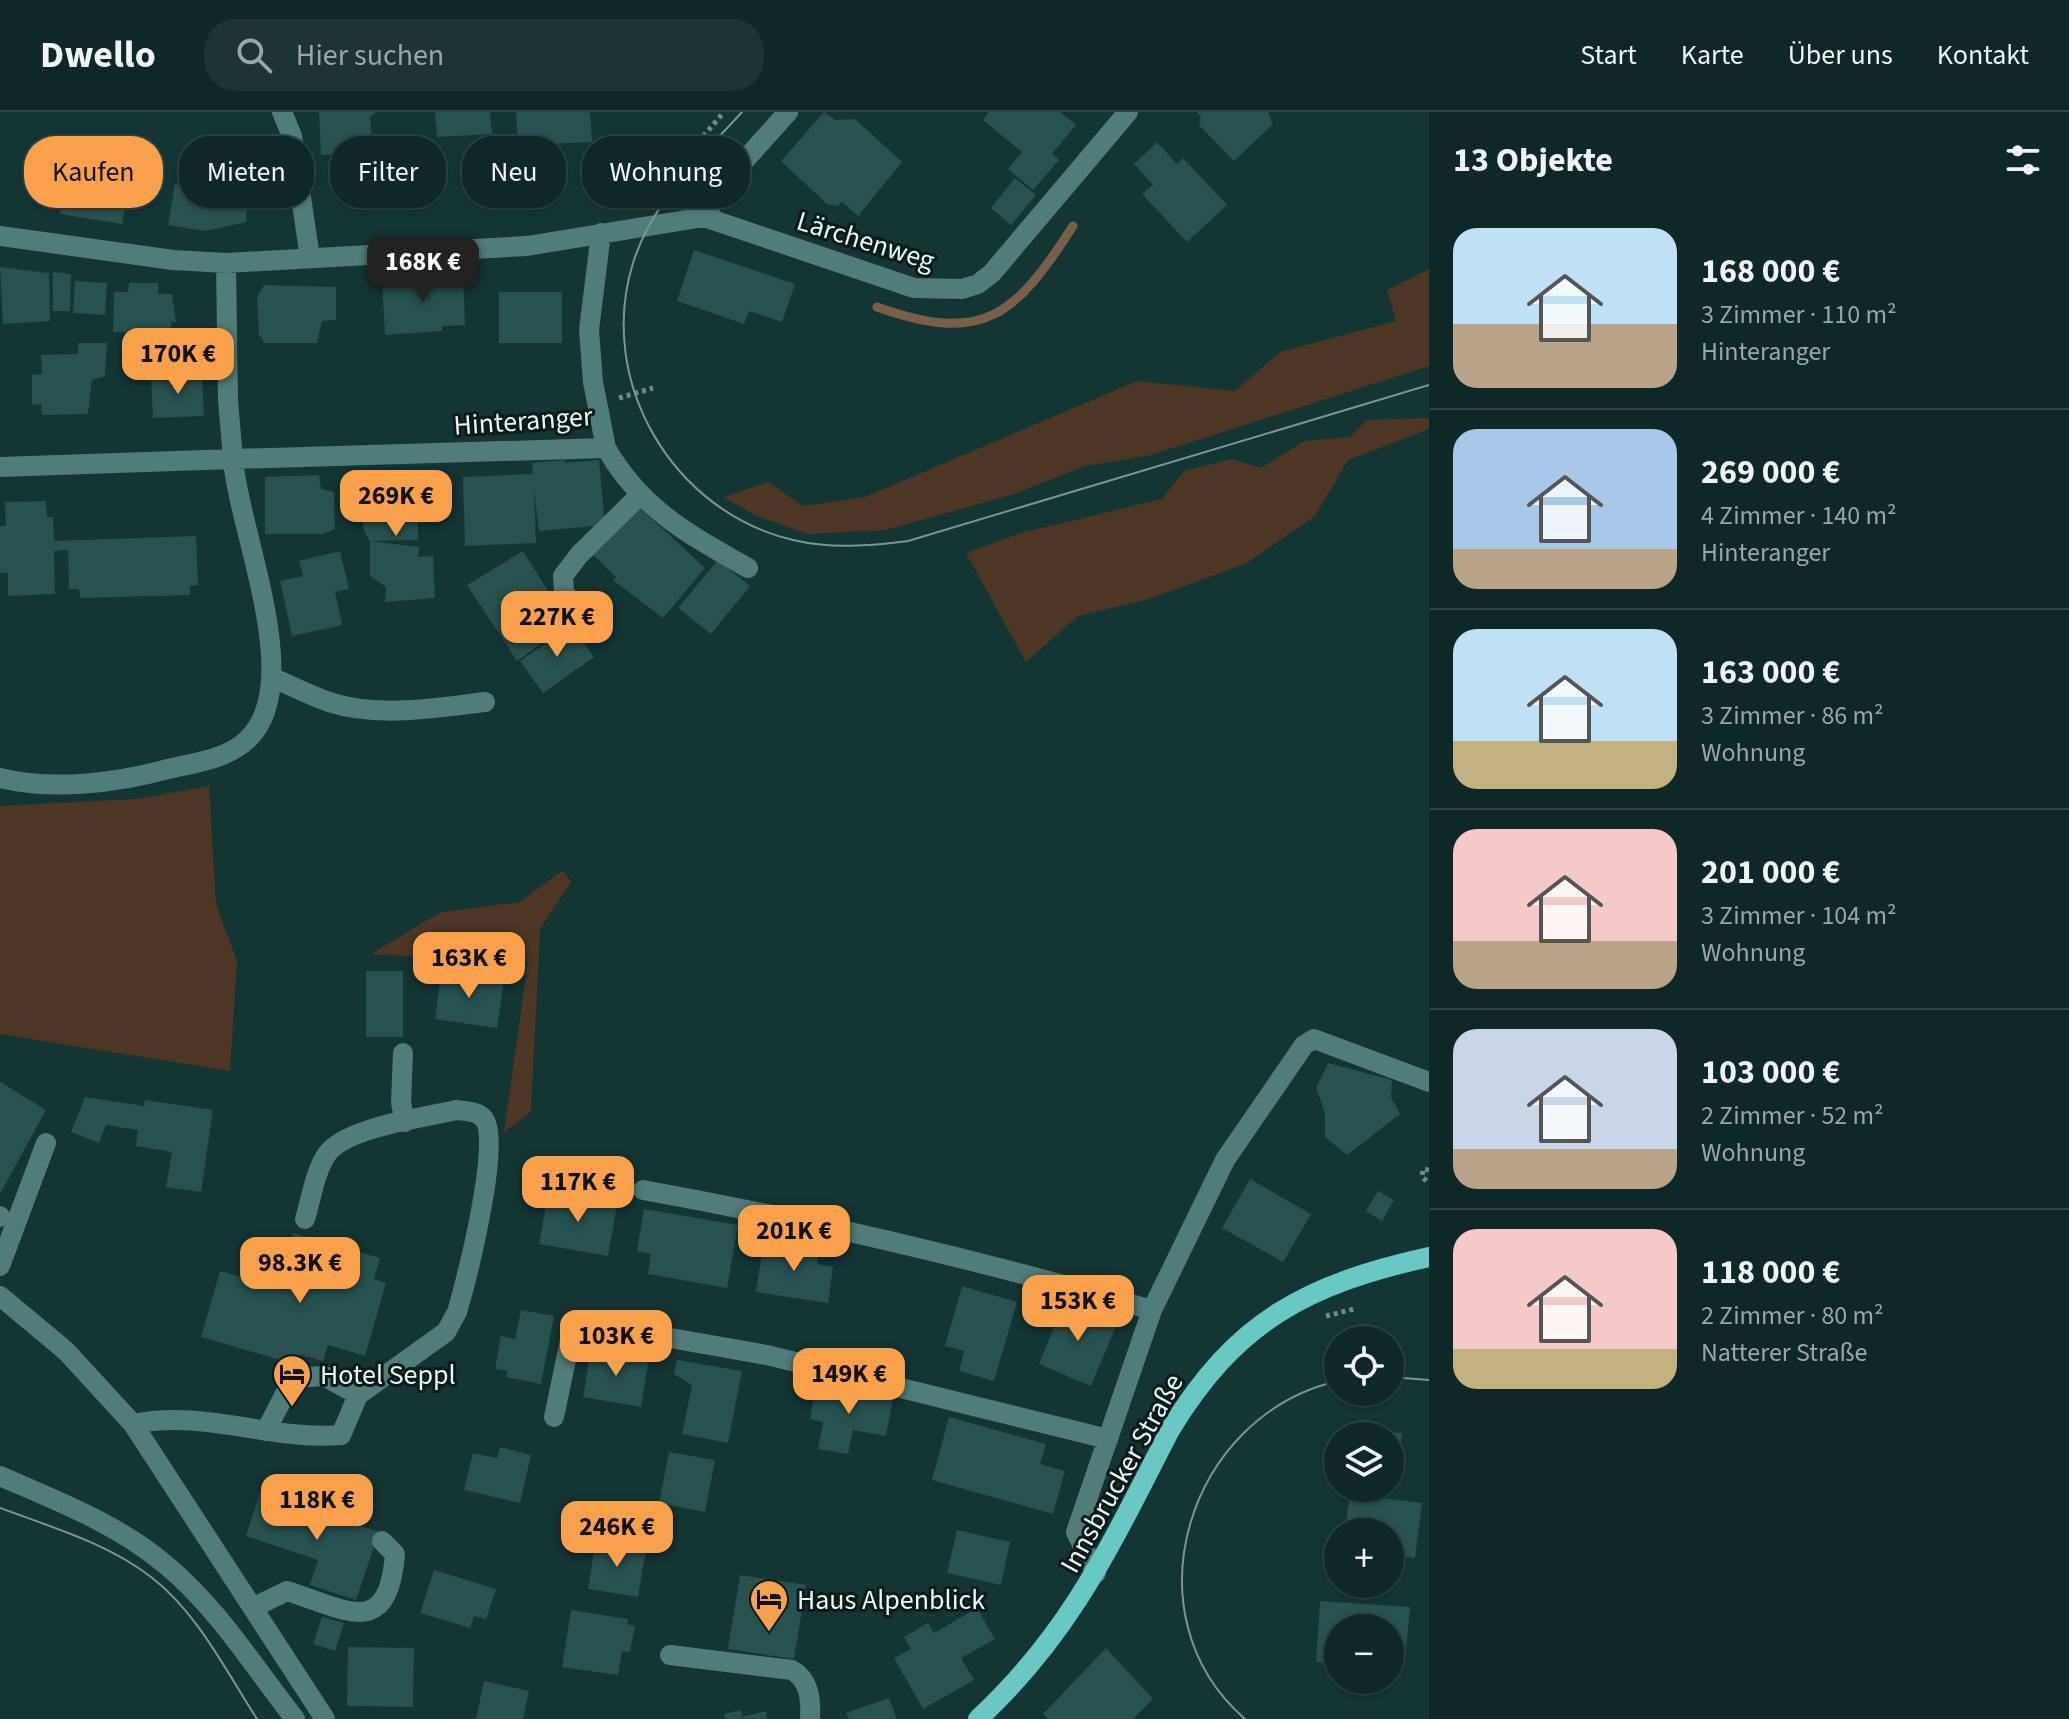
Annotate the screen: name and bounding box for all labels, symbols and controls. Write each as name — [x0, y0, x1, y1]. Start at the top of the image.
search box — [204, 19, 764, 91]
text: Dwello — [40, 28, 156, 82]
icon: search — [232, 33, 276, 77]
text: Hier suchen — [296, 34, 444, 77]
text: Start — [1580, 35, 1637, 75]
text: Karte — [1681, 35, 1744, 75]
text: Über uns — [1788, 35, 1893, 75]
text: Kontakt — [1937, 35, 2029, 75]
chip: Kaufen — [24, 136, 163, 208]
chip: Mieten — [179, 136, 314, 208]
chip: Filter — [330, 136, 446, 208]
chip: Neu — [462, 136, 566, 208]
chip: Wohnung — [582, 136, 750, 208]
text: 13 Objekte — [1453, 136, 1613, 185]
icon: filters — [2001, 138, 2045, 182]
street label: Lärchenweg — [792, 201, 940, 281]
pin: 168K € — [358, 236, 488, 304]
text: 168K € — [385, 243, 461, 280]
text: 168 000 € — [1701, 247, 1840, 296]
icon: home — [1517, 260, 1613, 356]
text: 3 Zimmer · 110 m² — [1701, 296, 1897, 333]
pin: 170K € — [113, 328, 243, 396]
text: Hinteranger — [1701, 333, 1830, 370]
text: 170K € — [140, 335, 216, 372]
street label: Hinteranger — [452, 396, 594, 446]
text: 269 000 € — [1701, 448, 1840, 497]
icon: home — [1517, 461, 1613, 557]
pin: 269K € — [331, 470, 461, 538]
text: 269K € — [358, 477, 434, 514]
text: 4 Zimmer · 140 m² — [1701, 497, 1897, 534]
text: Hinteranger — [1701, 534, 1830, 571]
pin: 227K € — [492, 591, 622, 659]
text: 227K € — [519, 598, 595, 635]
text: 163 000 € — [1701, 648, 1840, 697]
icon: home — [1517, 661, 1613, 757]
text: 3 Zimmer · 86 m² — [1701, 697, 1884, 734]
text: Wohnung — [1701, 734, 1805, 771]
text: 201 000 € — [1701, 848, 1840, 897]
icon: home — [1517, 861, 1613, 957]
text: 3 Zimmer · 104 m² — [1701, 897, 1897, 934]
pin: 163K € — [404, 932, 534, 1000]
text: Wohnung — [1701, 934, 1805, 971]
text: 163K € — [431, 939, 507, 976]
text: 103 000 € — [1701, 1048, 1840, 1097]
icon: home — [1517, 1061, 1613, 1157]
text: 2 Zimmer · 52 m² — [1701, 1097, 1884, 1134]
text: Wohnung — [1701, 1134, 1805, 1171]
pin: 117K € — [513, 1156, 643, 1224]
text: 117K € — [540, 1163, 616, 1200]
pin: 201K € — [729, 1205, 859, 1273]
text: 201K € — [756, 1212, 832, 1249]
pin: 98.3K € — [226, 1237, 374, 1305]
text: 98.3K € — [258, 1244, 342, 1281]
text: 118 000 € — [1701, 1248, 1840, 1297]
icon: home — [1517, 1261, 1613, 1357]
pin: 153K € — [1013, 1275, 1143, 1343]
text: 153K € — [1040, 1282, 1116, 1319]
text: 2 Zimmer · 80 m² — [1701, 1297, 1884, 1334]
pin: 103K € — [551, 1310, 681, 1378]
text: 103K € — [578, 1317, 654, 1354]
map controls — [1324, 1326, 1404, 1694]
button: locate — [1324, 1326, 1404, 1406]
text: Natterer Straße — [1701, 1334, 1868, 1371]
pin: 149K € — [784, 1348, 914, 1416]
hotel icon: Hotel Seppl — [271, 1353, 313, 1408]
place label: Hotel Seppl — [320, 1355, 456, 1395]
text: 149K € — [811, 1355, 887, 1392]
street label: Innsbrucker Straße — [1050, 1367, 1193, 1580]
button: layers — [1324, 1422, 1404, 1502]
pin: 118K € — [252, 1474, 382, 1542]
text: 118K € — [279, 1481, 355, 1518]
pin: 246K € — [552, 1501, 682, 1569]
text: 246K € — [579, 1508, 655, 1545]
button: + — [1324, 1518, 1404, 1598]
hotel icon: Haus Alpenblick — [748, 1578, 790, 1633]
place label: Haus Alpenblick — [797, 1580, 985, 1620]
button: − — [1324, 1614, 1404, 1694]

